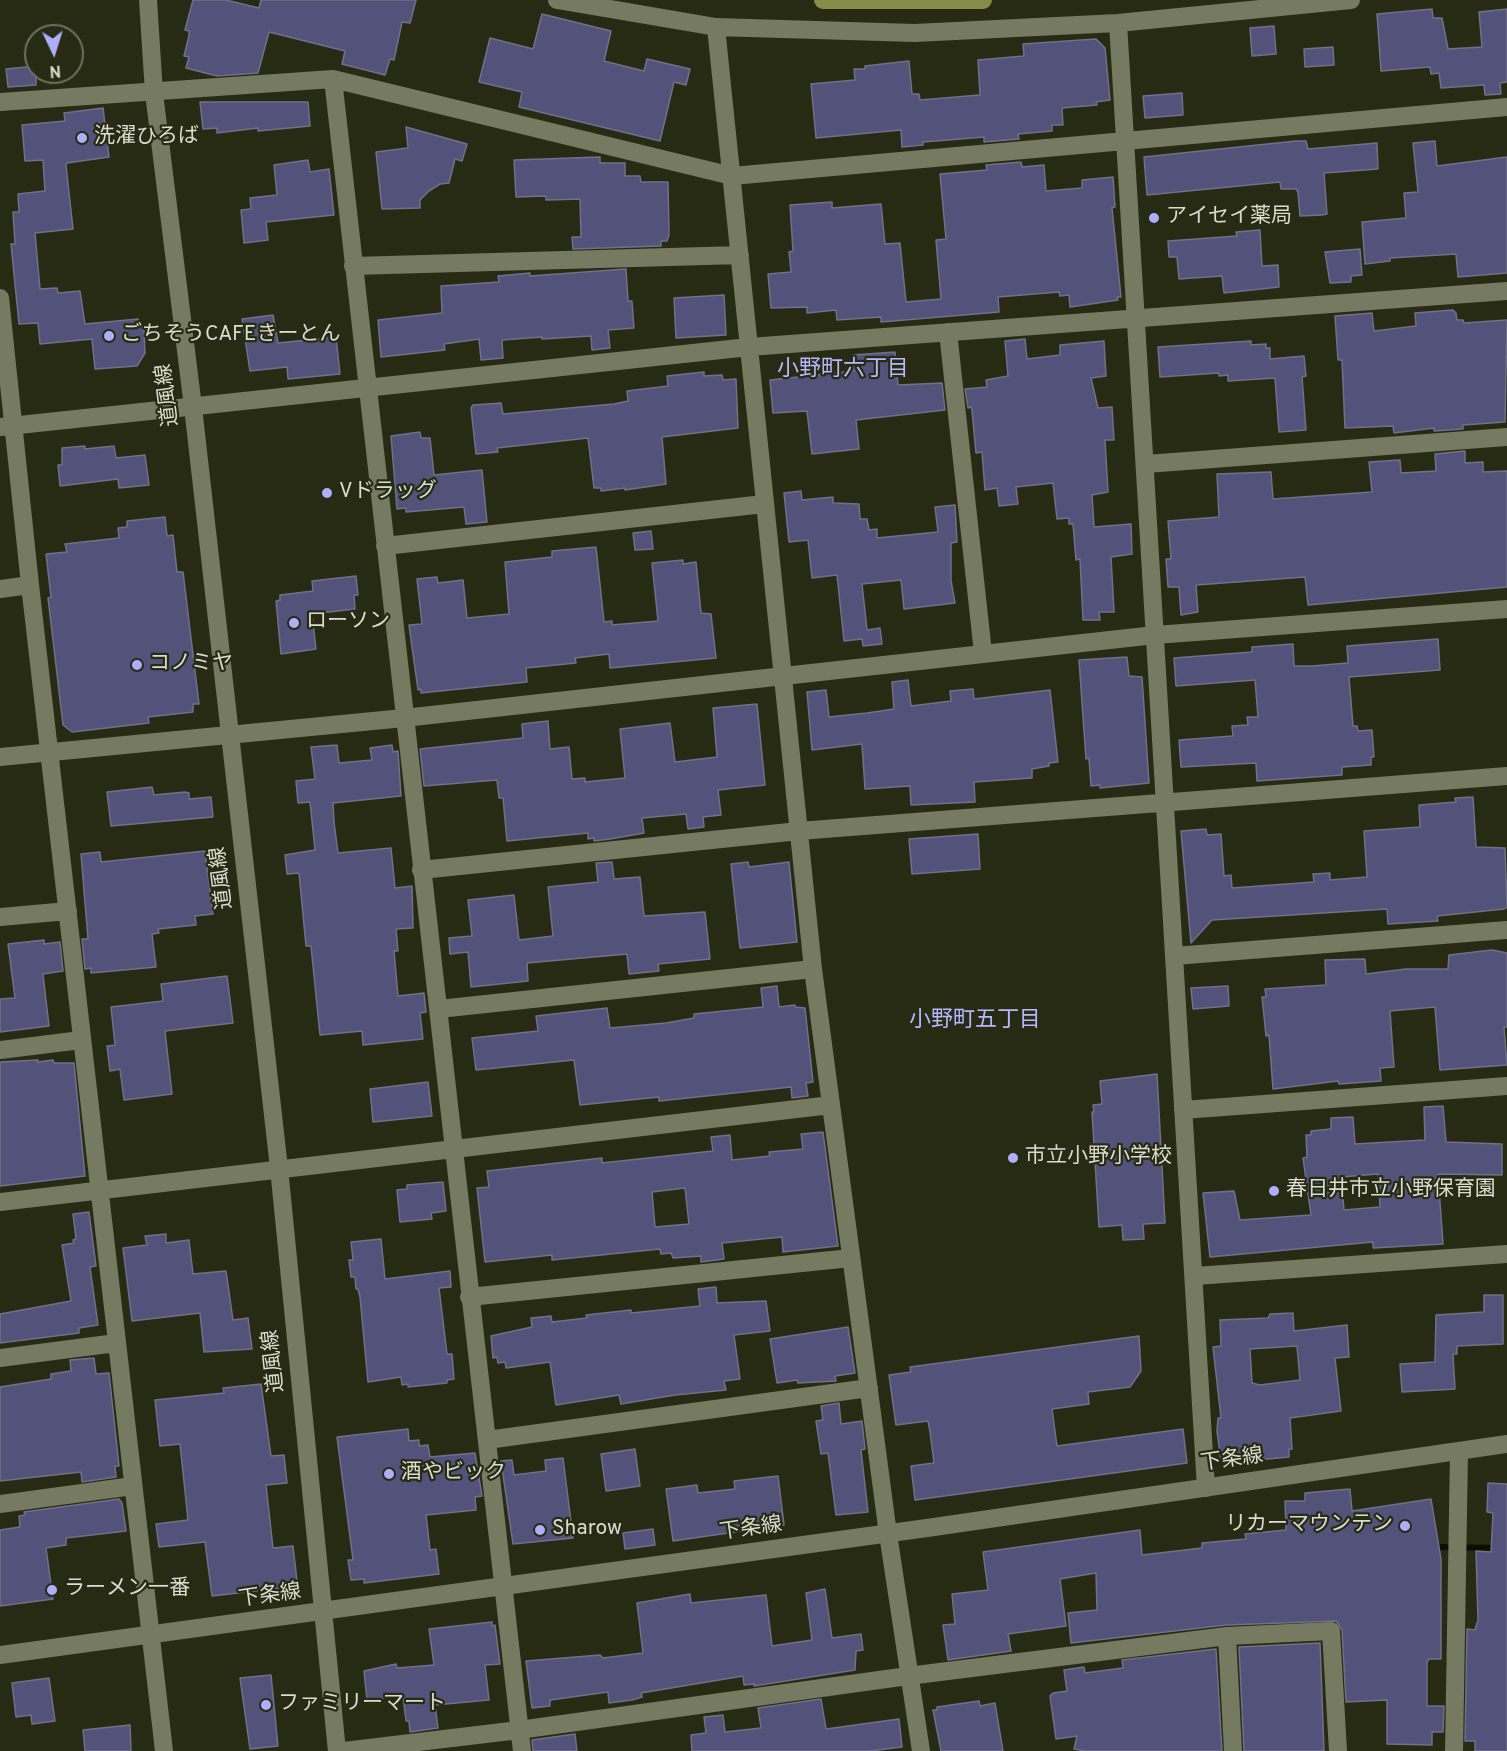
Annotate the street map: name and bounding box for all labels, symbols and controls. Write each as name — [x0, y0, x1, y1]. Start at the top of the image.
north arrow — [24, 24, 84, 84]
text: N — [49, 60, 62, 80]
place label: 洗濯ひろば — [94, 125, 199, 151]
marker: 洗濯ひろば — [75, 131, 89, 145]
place label: アイセイ薬局 — [1166, 205, 1292, 231]
marker: アイセイ薬局 — [1147, 211, 1161, 225]
place label: ごちそうCAFEきーとん — [121, 323, 340, 349]
marker: ごちそうCAFEきーとん — [102, 329, 116, 343]
district label: 小野町六丁目 — [777, 358, 909, 384]
street label: 道風線 — [153, 362, 185, 428]
place label: Vドラッグ — [339, 480, 437, 506]
marker: Vドラッグ — [320, 486, 334, 500]
place label: ローソン — [306, 610, 390, 636]
marker: ローソン — [287, 616, 301, 630]
place label: コノミヤ — [149, 652, 233, 678]
marker: コノミヤ — [130, 658, 144, 672]
street label: 道風線 — [207, 845, 239, 911]
district label: 小野町五丁目 — [909, 1009, 1041, 1035]
place label: 市立小野小学校 — [1025, 1145, 1172, 1171]
marker: 市立小野小学校 — [1006, 1151, 1020, 1165]
place label: 春日井市立小野保育園 — [1286, 1178, 1496, 1204]
marker: 春日井市立小野保育園 — [1267, 1184, 1281, 1198]
street label: 道風線 — [259, 1328, 291, 1394]
street label: 下条線 — [1199, 1444, 1265, 1478]
place label: 酒やビック — [401, 1461, 506, 1487]
marker: 酒やビック — [382, 1467, 396, 1481]
street label: 下条線 — [718, 1513, 784, 1547]
place label: リカーマウンテン — [1225, 1513, 1393, 1539]
place label: Sharow — [552, 1517, 622, 1543]
marker: リカーマウンテン — [1398, 1519, 1412, 1533]
marker: Sharow — [533, 1523, 547, 1537]
place label: ラーメン一番 — [64, 1577, 190, 1603]
street label: 下条線 — [237, 1580, 303, 1614]
marker: ラーメン一番 — [45, 1583, 59, 1597]
place label: ファミリーマート — [278, 1692, 446, 1718]
marker: ファミリーマート — [259, 1698, 273, 1712]

